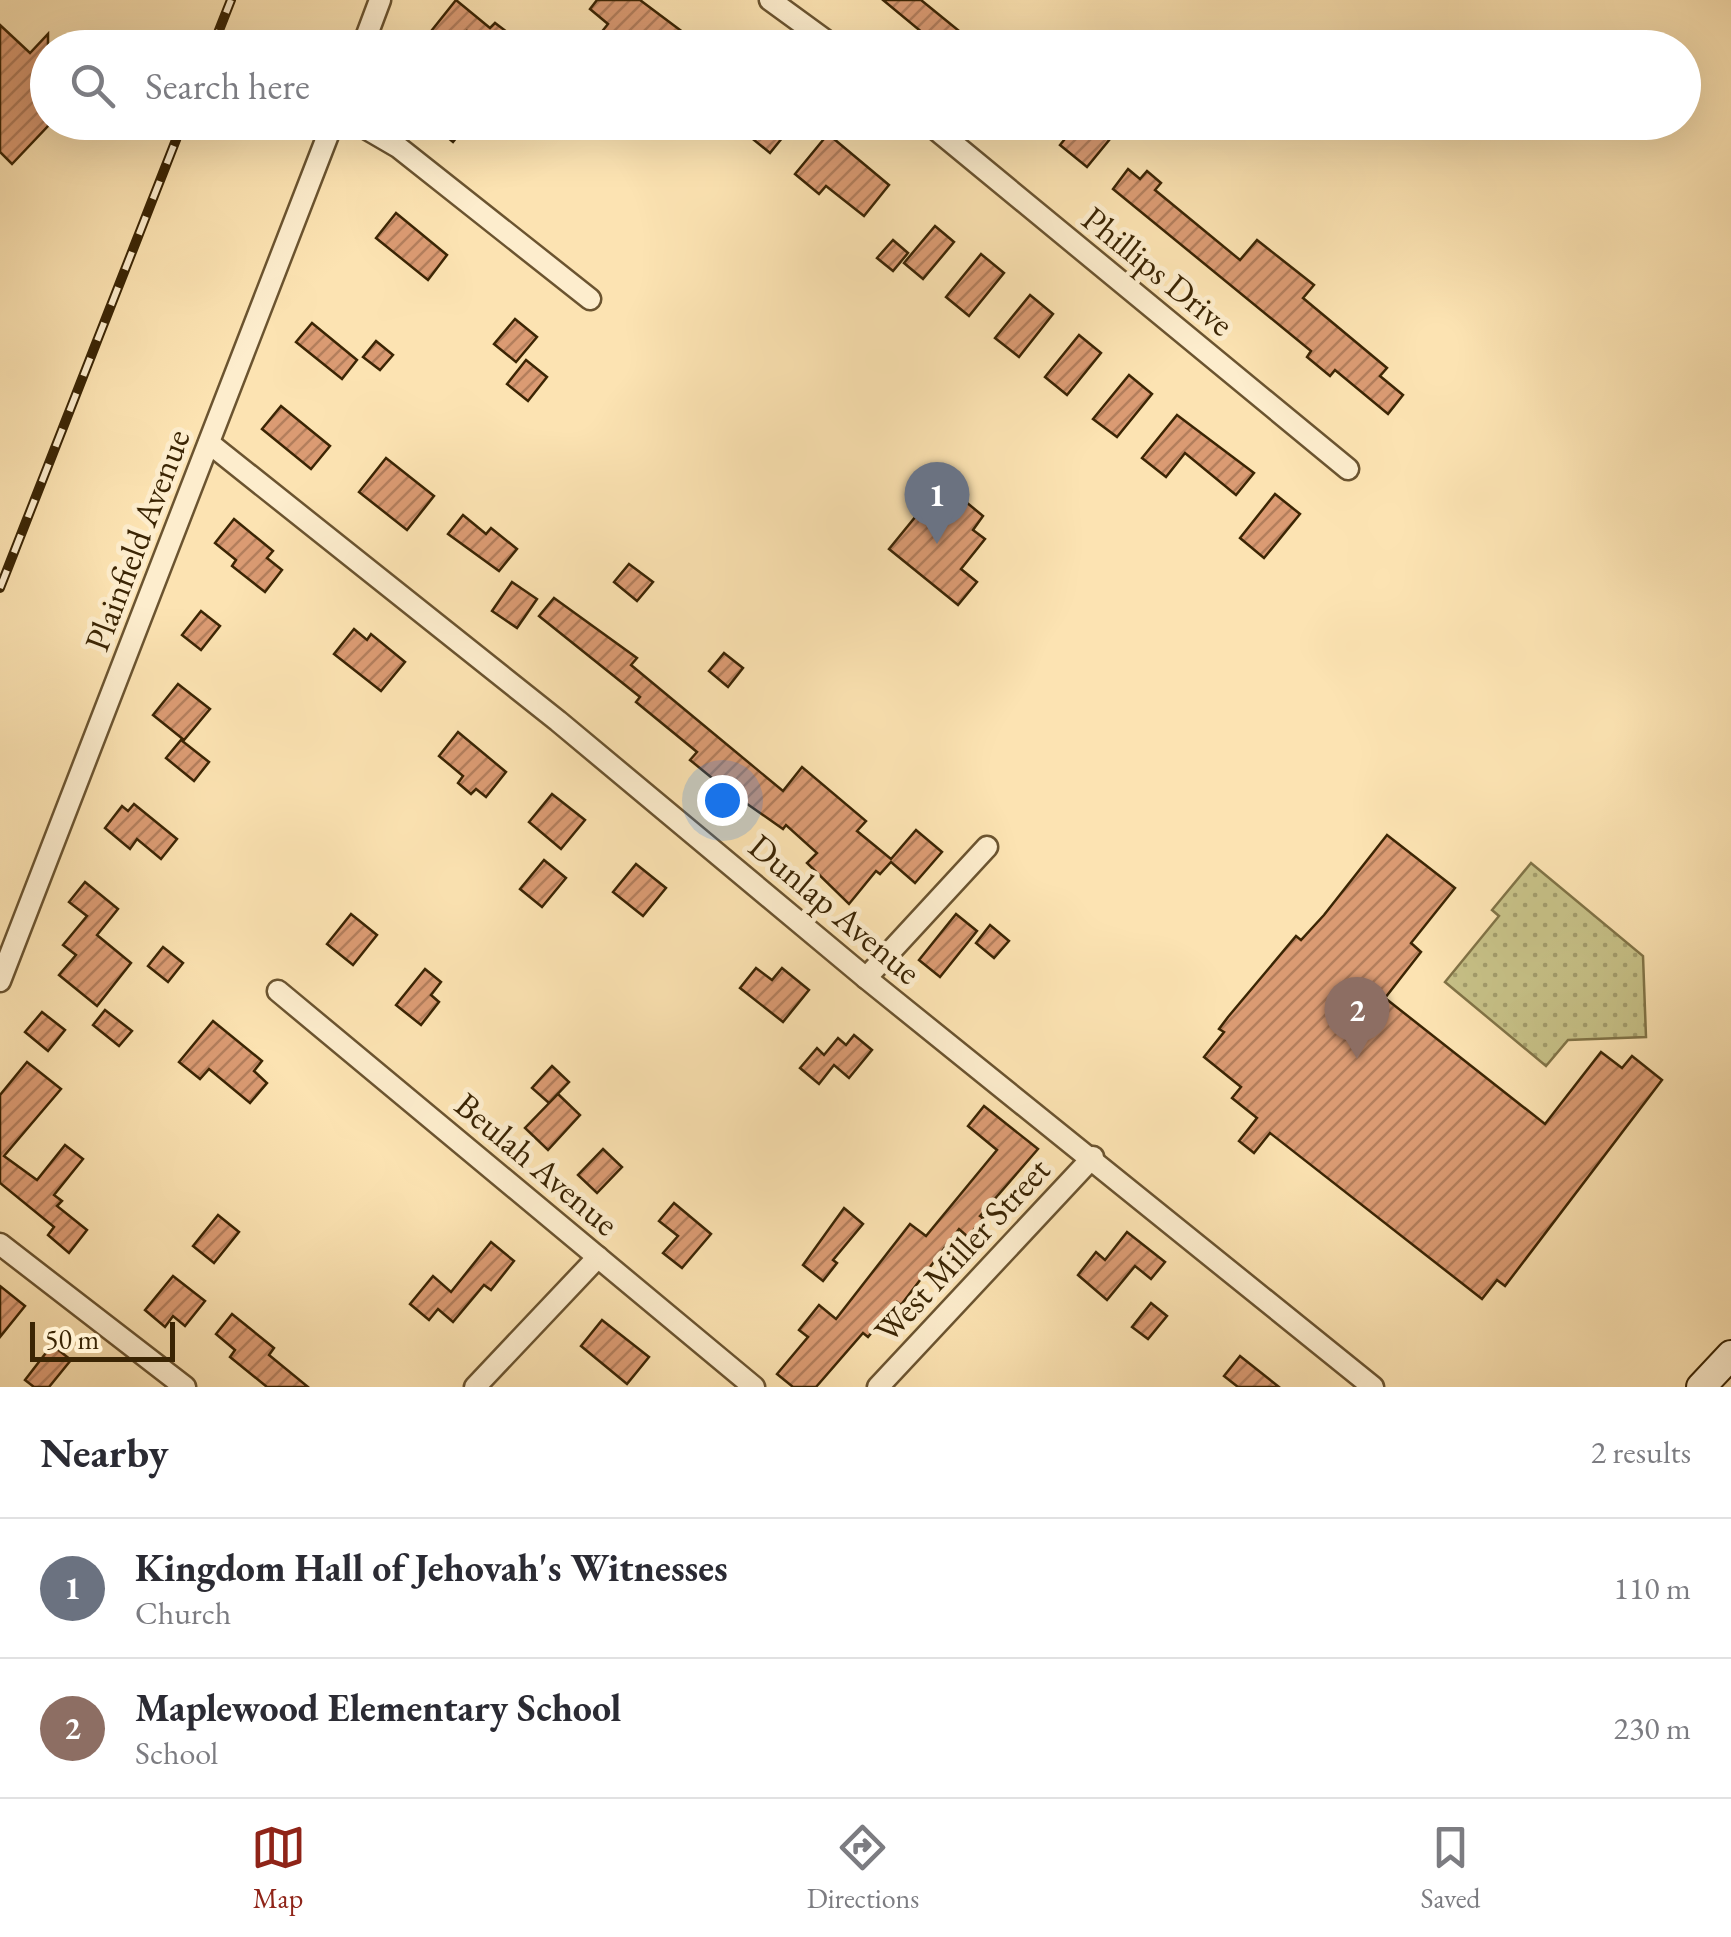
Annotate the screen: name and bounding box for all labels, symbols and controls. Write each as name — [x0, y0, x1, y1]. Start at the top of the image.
search box — [30, 30, 1701, 140]
icon: search — [65, 58, 120, 113]
text: Search here — [145, 61, 310, 110]
street label: Phillips Drive — [1073, 196, 1243, 346]
street label: Plainfield Avenue — [74, 422, 199, 657]
pin: 1 — [904, 462, 970, 544]
your location — [697, 775, 748, 826]
street label: Dunlap Avenue — [740, 823, 931, 994]
pin: 2 — [1324, 976, 1390, 1059]
street label: Beulah Avenue — [446, 1082, 629, 1245]
street label: West Miller Street — [864, 1147, 1059, 1352]
scale bar — [30, 1317, 175, 1362]
text: 50 m — [45, 1321, 99, 1357]
text: Nearby — [40, 1425, 169, 1480]
text: 2 results — [1591, 1431, 1691, 1473]
text: Kingdom Hall of Jehovah's Witnesses — [135, 1543, 728, 1592]
text: 1 — [64, 1567, 81, 1609]
text: 110 m — [1614, 1567, 1691, 1609]
text: Church — [135, 1592, 231, 1634]
text: Maplewood Elementary School — [135, 1683, 621, 1732]
text: 2 — [64, 1707, 81, 1749]
text: 230 m — [1614, 1707, 1691, 1749]
text: School — [135, 1732, 218, 1774]
tab: Map — [251, 1820, 306, 1916]
tab: Directions — [807, 1820, 919, 1916]
tab: Saved — [1420, 1820, 1480, 1916]

